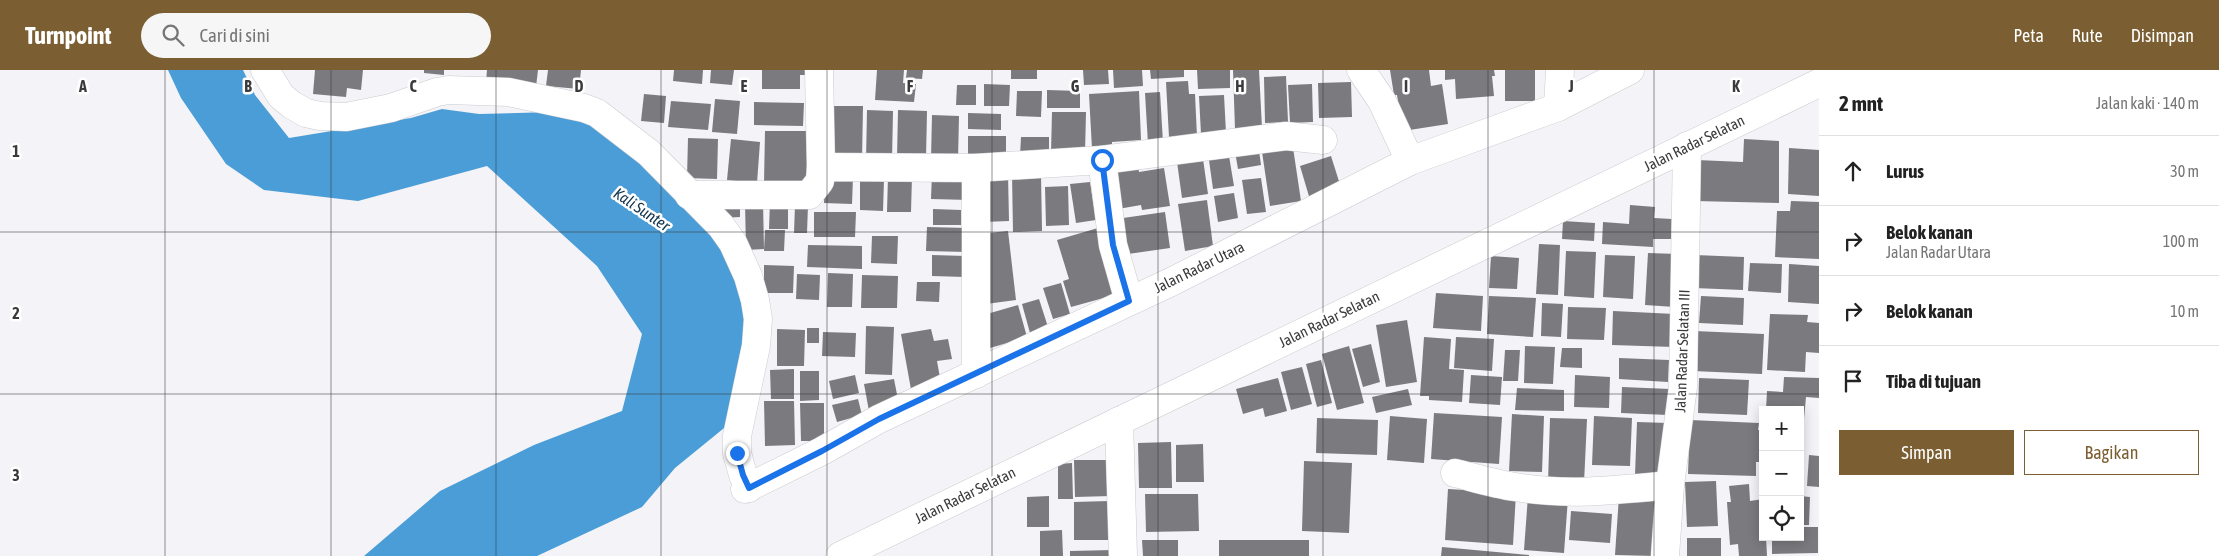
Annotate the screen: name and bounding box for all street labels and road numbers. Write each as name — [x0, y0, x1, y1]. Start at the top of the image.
street label: Jalan Radar Selatan — [1641, 111, 1747, 175]
street label: Jalan Radar Utara — [1151, 238, 1247, 296]
street label: Jalan Radar Selatan — [1276, 287, 1382, 351]
street label: Jalan Radar Selatan III — [1671, 289, 1693, 413]
street label: Jalan Radar Selatan — [912, 463, 1018, 527]

